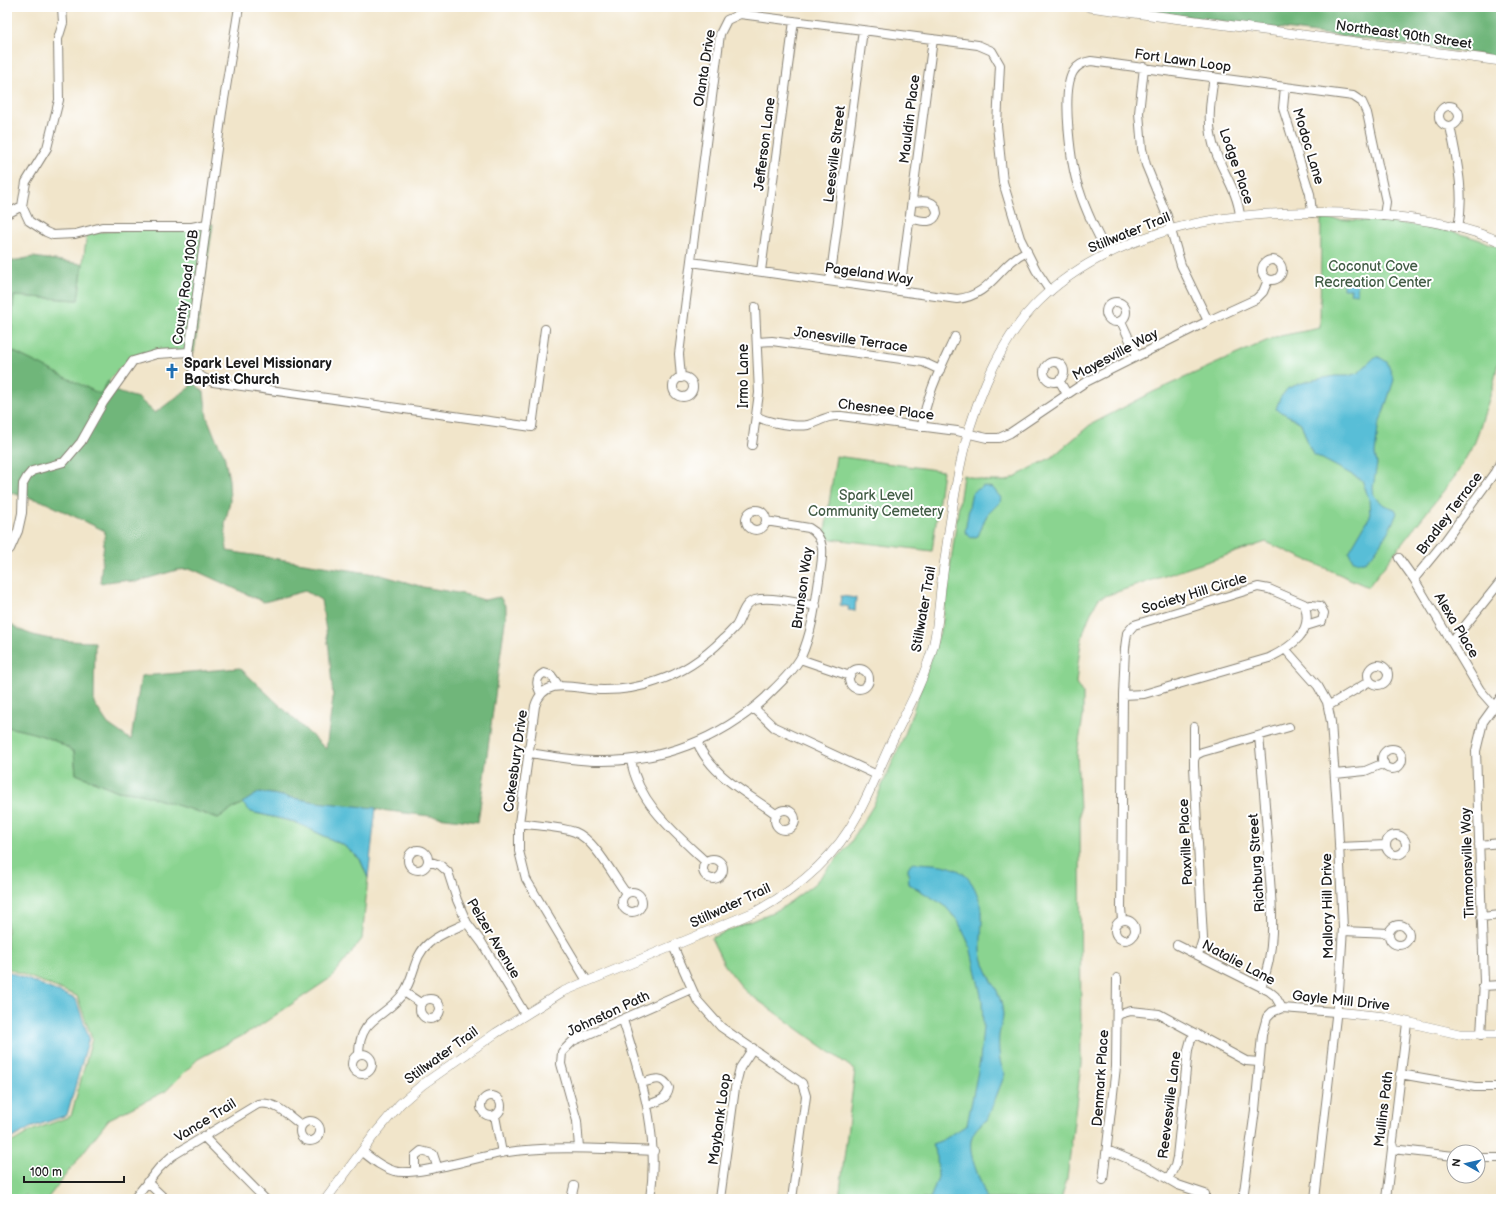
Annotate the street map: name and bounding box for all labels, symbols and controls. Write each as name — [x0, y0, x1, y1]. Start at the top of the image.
street label: Northeast 90th Street — [1335, 17, 1474, 53]
street label: Olanta Drive — [690, 28, 719, 108]
street label: Fort Lawn Loop — [1133, 45, 1232, 76]
street label: Mauldin Place — [896, 74, 923, 164]
street label: Jefferson Lane — [750, 96, 779, 192]
street label: Leesville Street — [820, 104, 849, 204]
street label: Modoc Lane — [1289, 106, 1328, 186]
street label: Lodge Place — [1216, 126, 1257, 206]
street label: Stillwater Trail — [1086, 208, 1173, 257]
street label: County Road 100B — [169, 228, 202, 346]
park label: Coconut Cove Recreation Center — [1314, 258, 1433, 291]
street label: Pageland Way — [824, 259, 915, 288]
street label: Jonesville Terrace — [793, 323, 909, 356]
street label: Mayesville Way — [1069, 324, 1162, 384]
street label: Irmo Lane — [735, 344, 752, 408]
place label: Spark Level Missionary Baptist Church — [184, 355, 332, 388]
church icon: Spark Level Missionary Baptist Church — [163, 362, 181, 380]
street label: Chesnee Place — [837, 395, 935, 424]
street label: Bradley Terrace — [1413, 469, 1486, 558]
park label: Spark Level Community Cemetery — [808, 487, 945, 520]
street label: Brunson Way — [788, 545, 817, 630]
street label: Stillwater Trail — [908, 565, 939, 653]
street label: Society Hill Circle — [1139, 569, 1249, 618]
street label: Alexa Place — [1430, 590, 1483, 661]
street label: Cokesbury Drive — [500, 709, 531, 813]
street label: Paxville Place — [1175, 798, 1196, 886]
street label: Timmonsville Way — [1457, 807, 1478, 919]
street label: Richburg Street — [1245, 812, 1268, 913]
street label: Mallory Hill Drive — [1318, 853, 1337, 959]
street label: Stillwater Trail — [687, 879, 773, 932]
street label: Pelzer Avenue — [463, 895, 524, 981]
street label: Natalie Lane — [1199, 936, 1278, 989]
street label: Johnston Path — [564, 987, 652, 1040]
street label: Gayle Mill Drive — [1291, 987, 1391, 1014]
street label: Stillwater Trail — [401, 1023, 481, 1088]
street label: Denmark Place — [1089, 1029, 1112, 1127]
street label: Reevesville Lane — [1154, 1050, 1185, 1160]
street label: Mullins Path — [1370, 1070, 1397, 1148]
street label: Maybank Loop — [705, 1072, 734, 1166]
street label: Vance Trail — [171, 1095, 239, 1146]
north arrow — [1446, 1144, 1486, 1184]
scale bar — [24, 1158, 124, 1184]
text: N — [1450, 1158, 1464, 1168]
text: 100 m — [30, 1165, 62, 1180]

